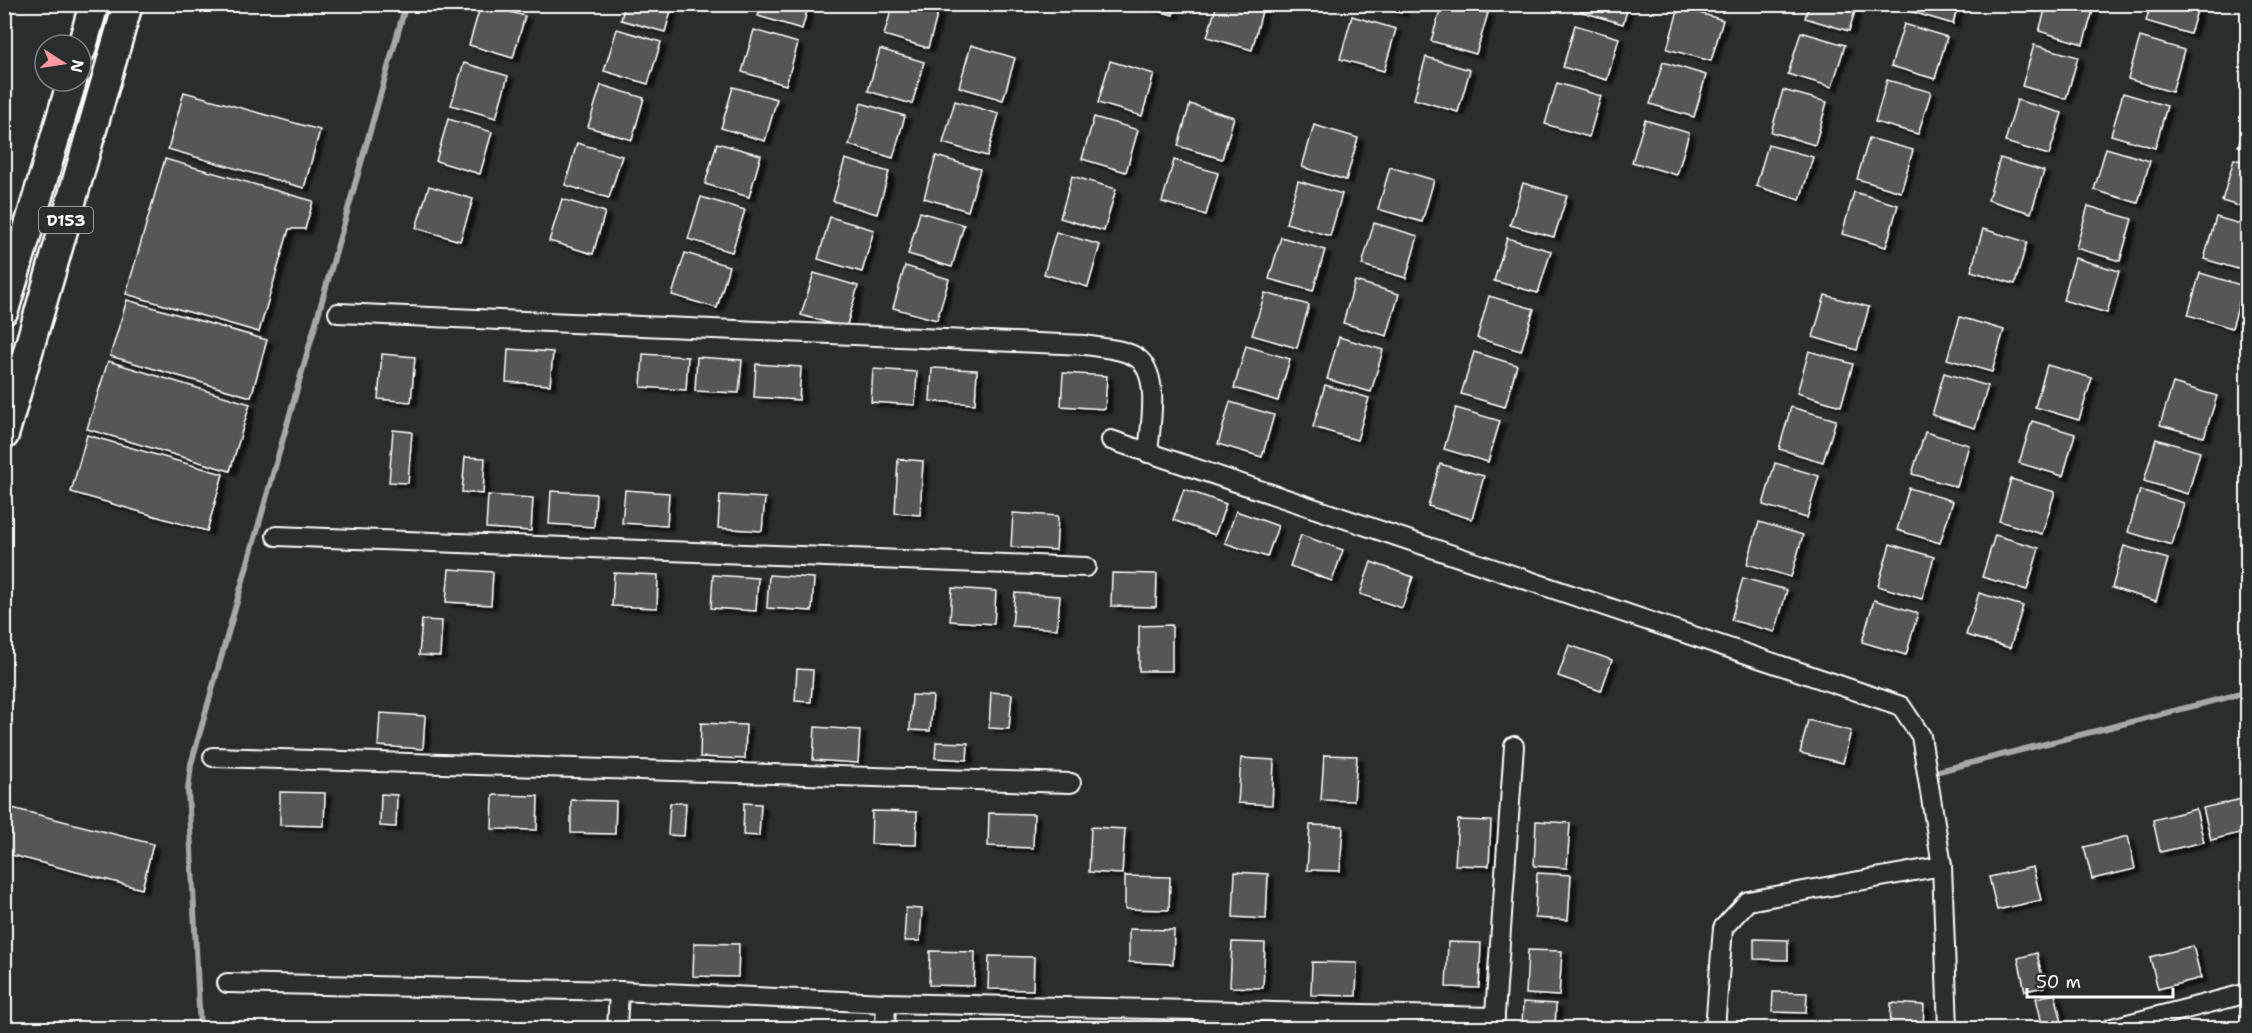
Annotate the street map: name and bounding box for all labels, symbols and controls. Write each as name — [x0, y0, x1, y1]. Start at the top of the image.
north arrow — [33, 33, 93, 93]
text: N — [66, 58, 89, 74]
road number: D153 — [39, 207, 93, 233]
scale bar — [2027, 961, 2172, 999]
text: 50 m — [2036, 970, 2081, 994]

